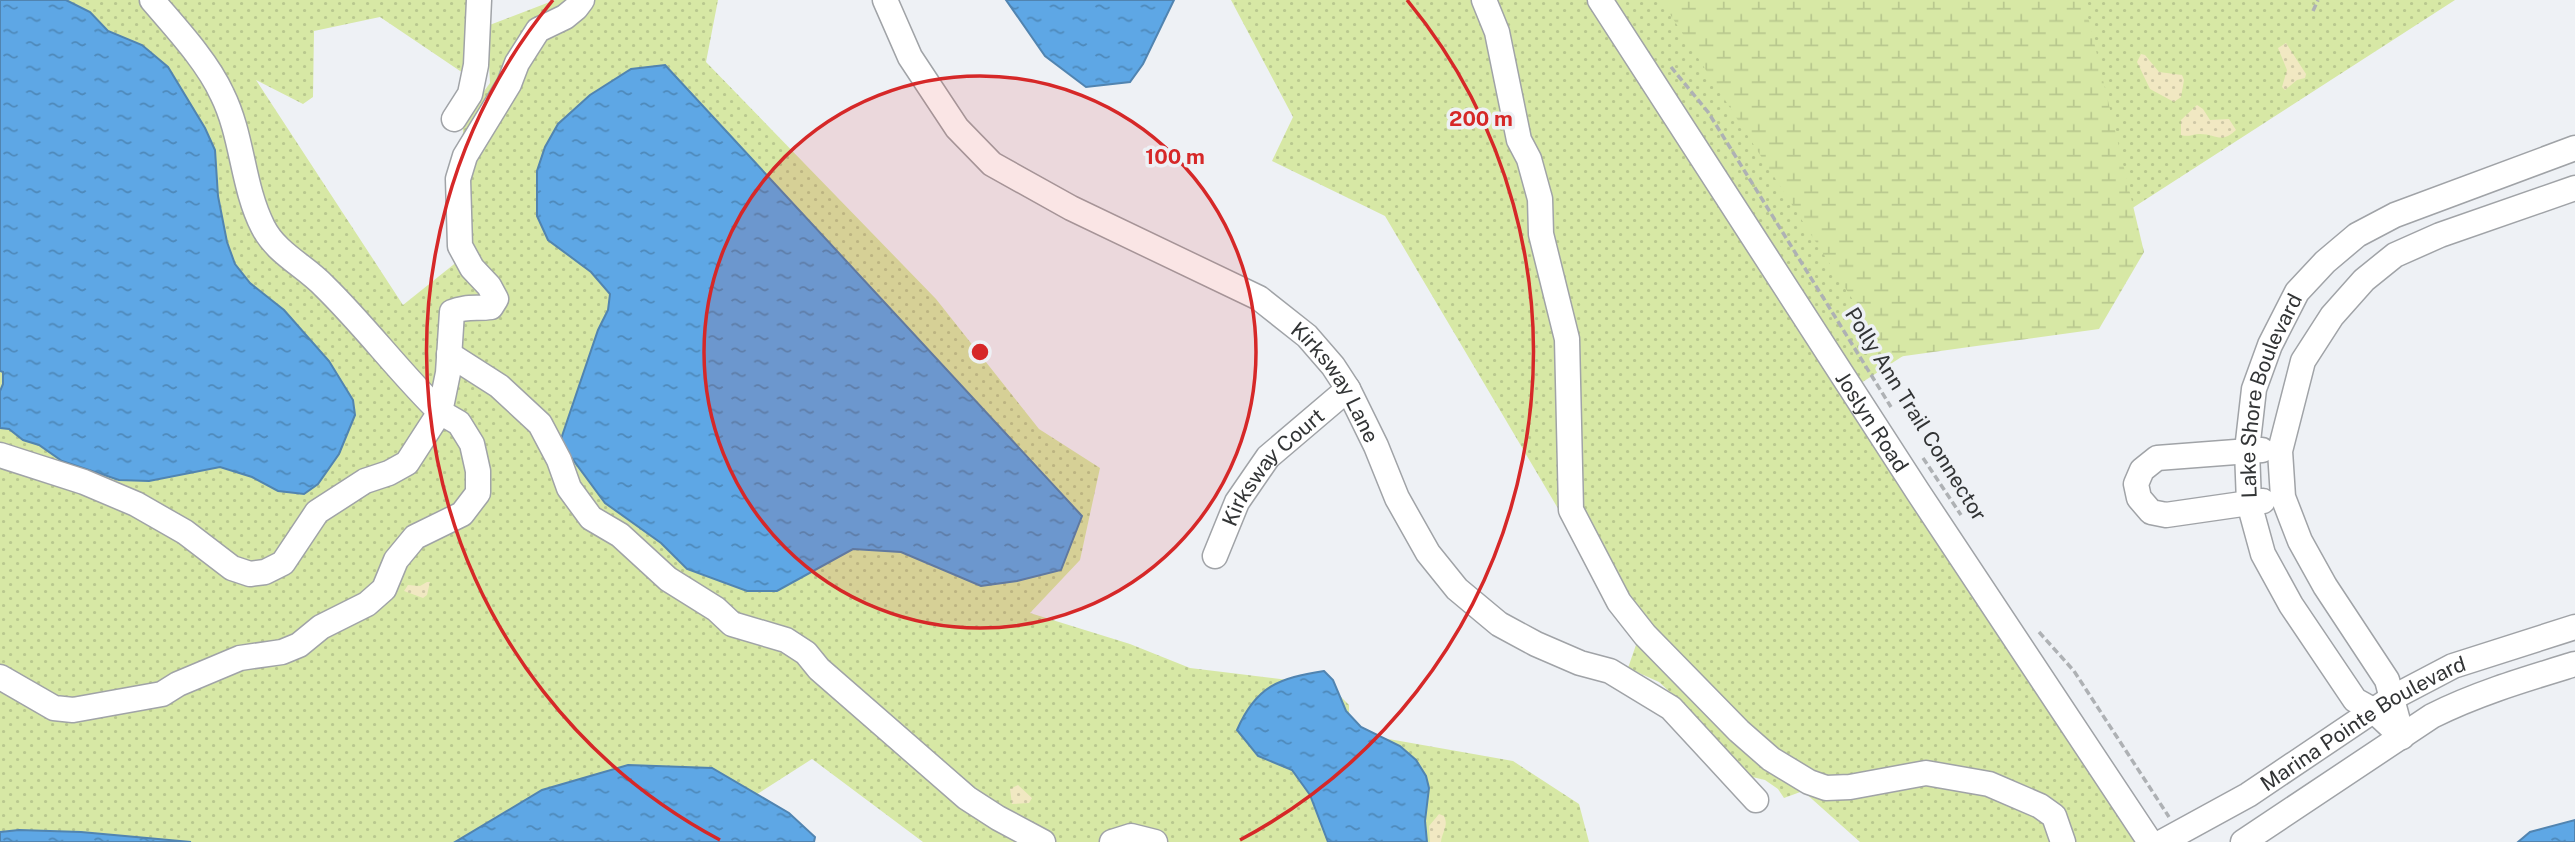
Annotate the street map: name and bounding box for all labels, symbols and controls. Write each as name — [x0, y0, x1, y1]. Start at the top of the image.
text: 200 m — [1449, 106, 1513, 131]
text: 100 m — [1145, 144, 1205, 169]
street label: Lake Shore Boulevard — [2234, 289, 2307, 499]
street label: Polly Ann Trail Connector — [1840, 303, 1992, 525]
street label: Kirksway Lane — [1286, 316, 1385, 446]
centre of rings — [968, 340, 992, 364]
street label: Joslyn Road — [1831, 367, 1914, 477]
street label: Kirksway Court — [1216, 403, 1329, 529]
street label: Marina Pointe Boulevard — [2255, 650, 2469, 796]

